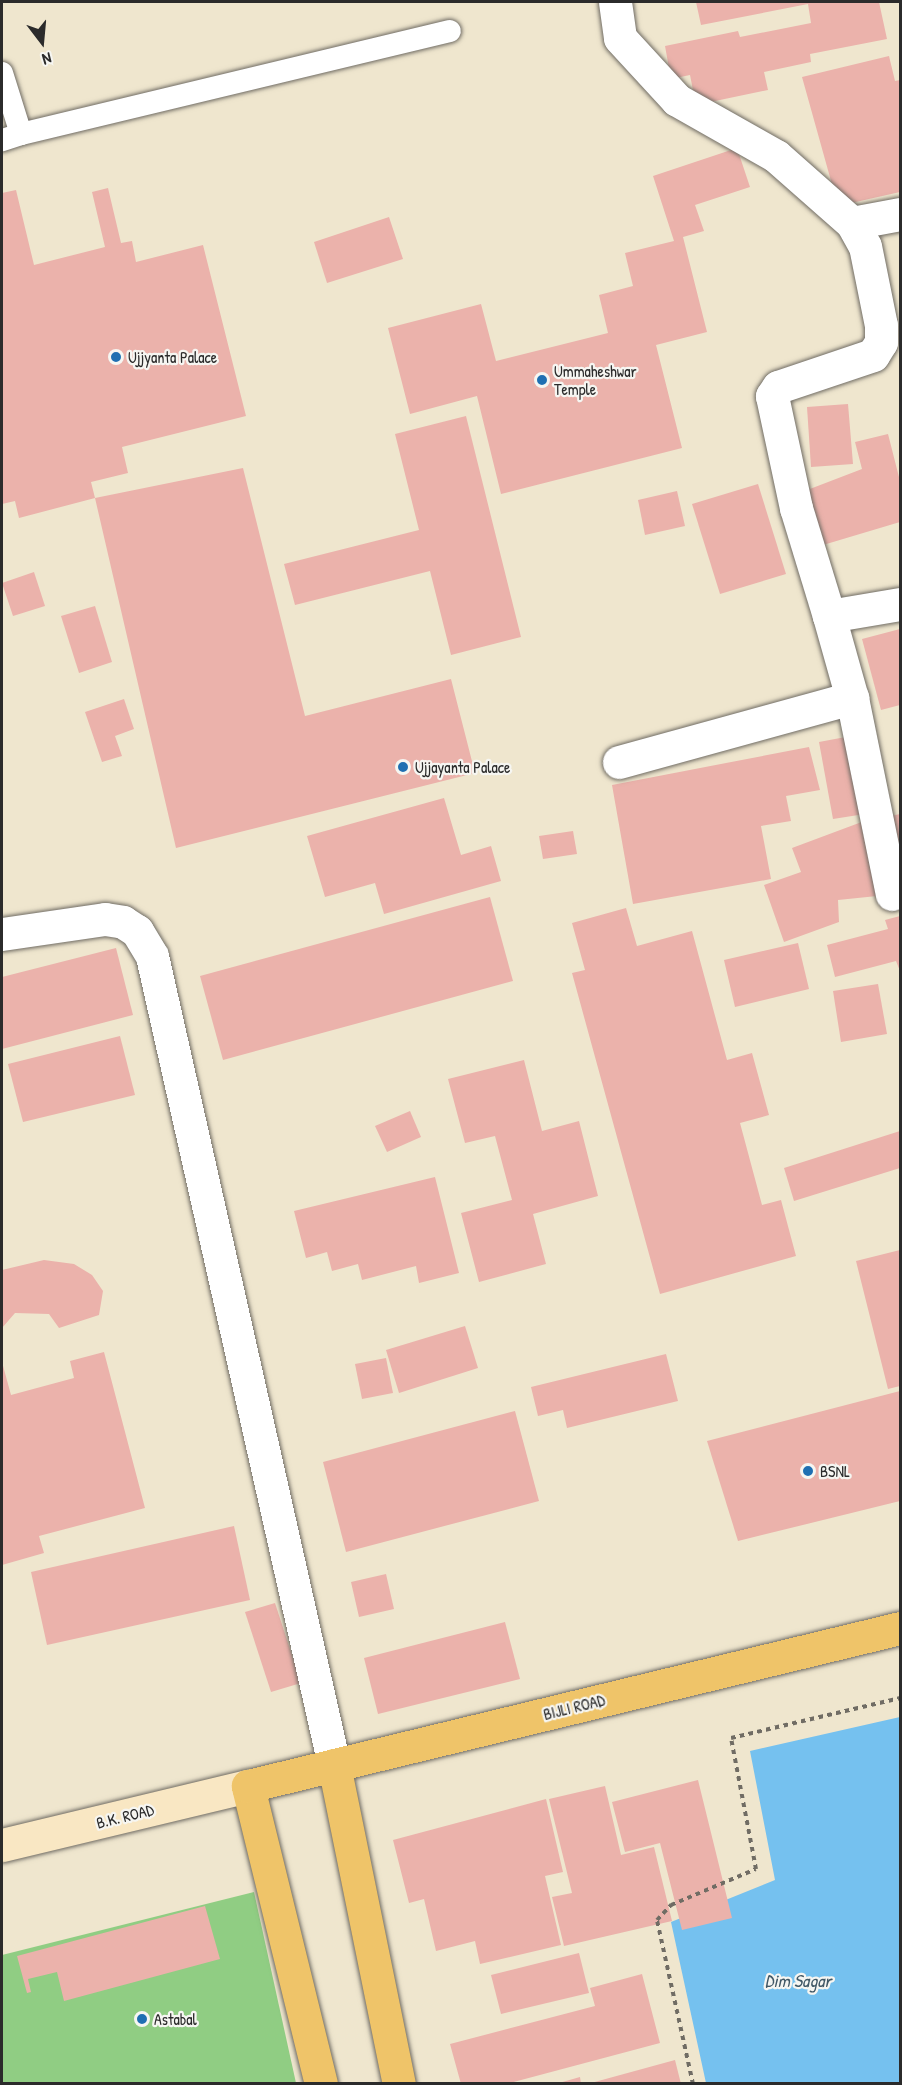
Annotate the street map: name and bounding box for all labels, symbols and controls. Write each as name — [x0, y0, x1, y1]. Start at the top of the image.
north arrow — [12, 12, 72, 72]
text: N — [40, 48, 54, 71]
place label: Ujjyanta Palace — [128, 347, 217, 367]
marker: Ujjyanta Palace — [109, 350, 123, 364]
place label: Ummaheshwar Temple — [554, 361, 637, 399]
marker: Ummaheshwar Temple — [535, 373, 549, 387]
place label: Ujjayanta Palace — [415, 757, 510, 777]
marker: Ujjayanta Palace — [396, 760, 410, 774]
place label: BSNL — [820, 1461, 850, 1481]
marker: BSNL — [801, 1464, 815, 1478]
street label: BIJLI ROAD — [541, 1690, 607, 1724]
street label: B.K. ROAD — [94, 1800, 156, 1832]
water label: Dim Sagar — [765, 1970, 831, 1992]
place label: Astabal — [154, 2009, 197, 2029]
marker: Astabal — [135, 2012, 149, 2026]

